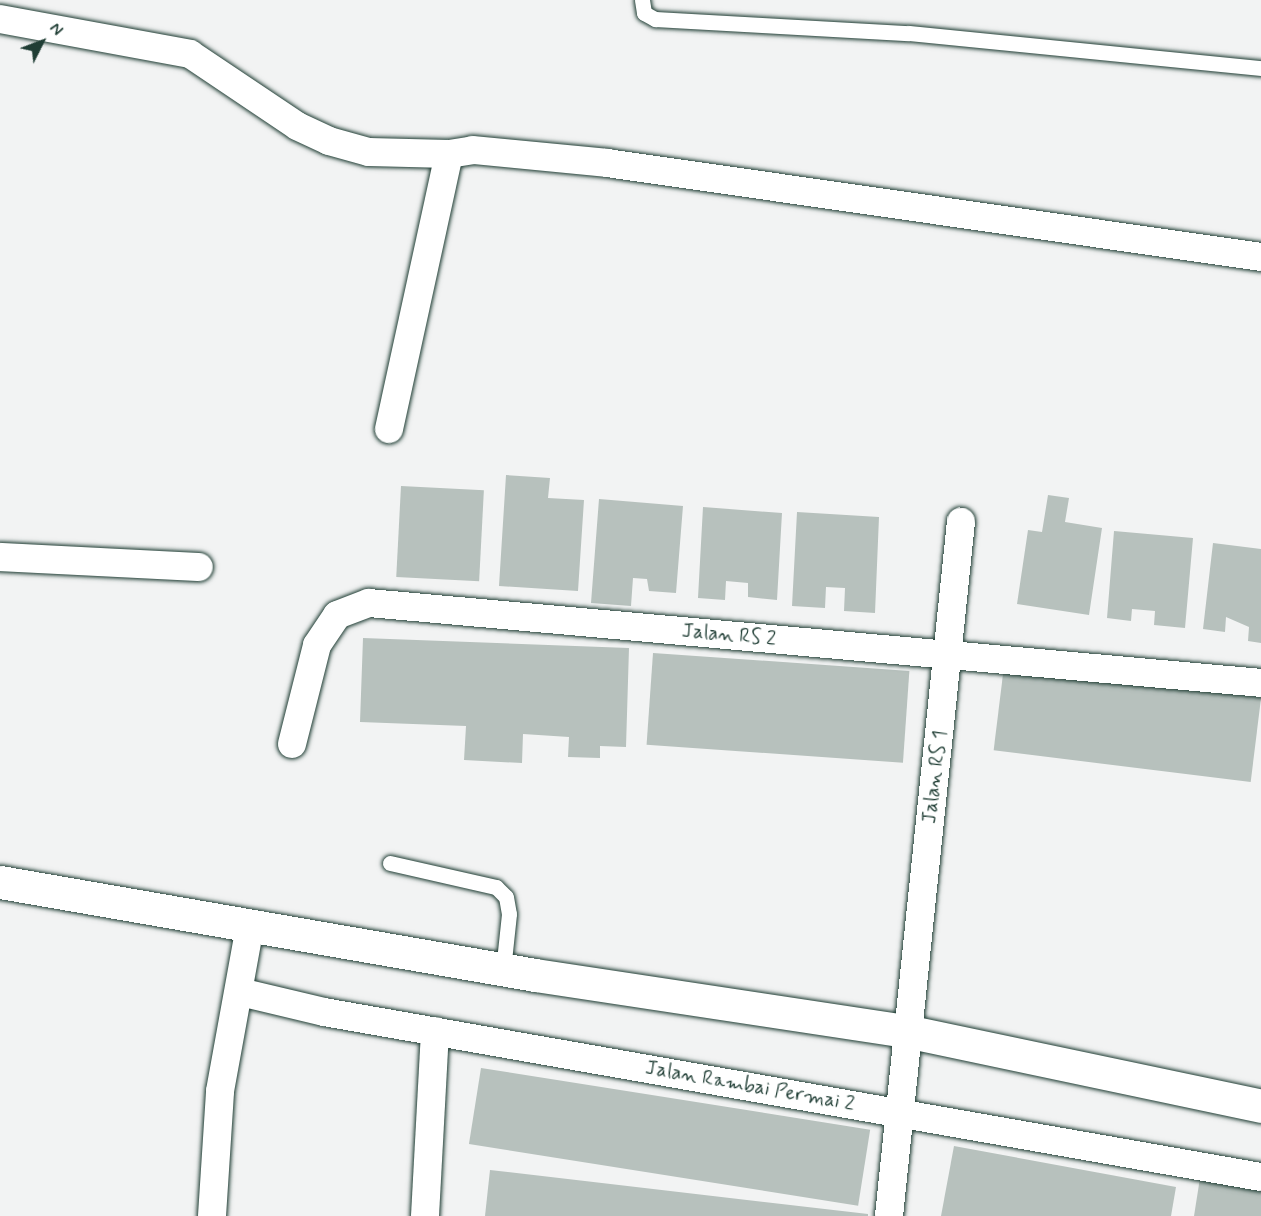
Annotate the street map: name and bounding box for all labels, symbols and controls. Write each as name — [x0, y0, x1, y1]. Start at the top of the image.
north arrow — [12, 12, 72, 72]
text: N — [44, 19, 67, 41]
street label: Jalan RS 2 — [681, 619, 777, 651]
street label: Jalan RS 1 — [917, 729, 953, 825]
street label: Jalan Rambai Permai 2 — [645, 1056, 855, 1116]

